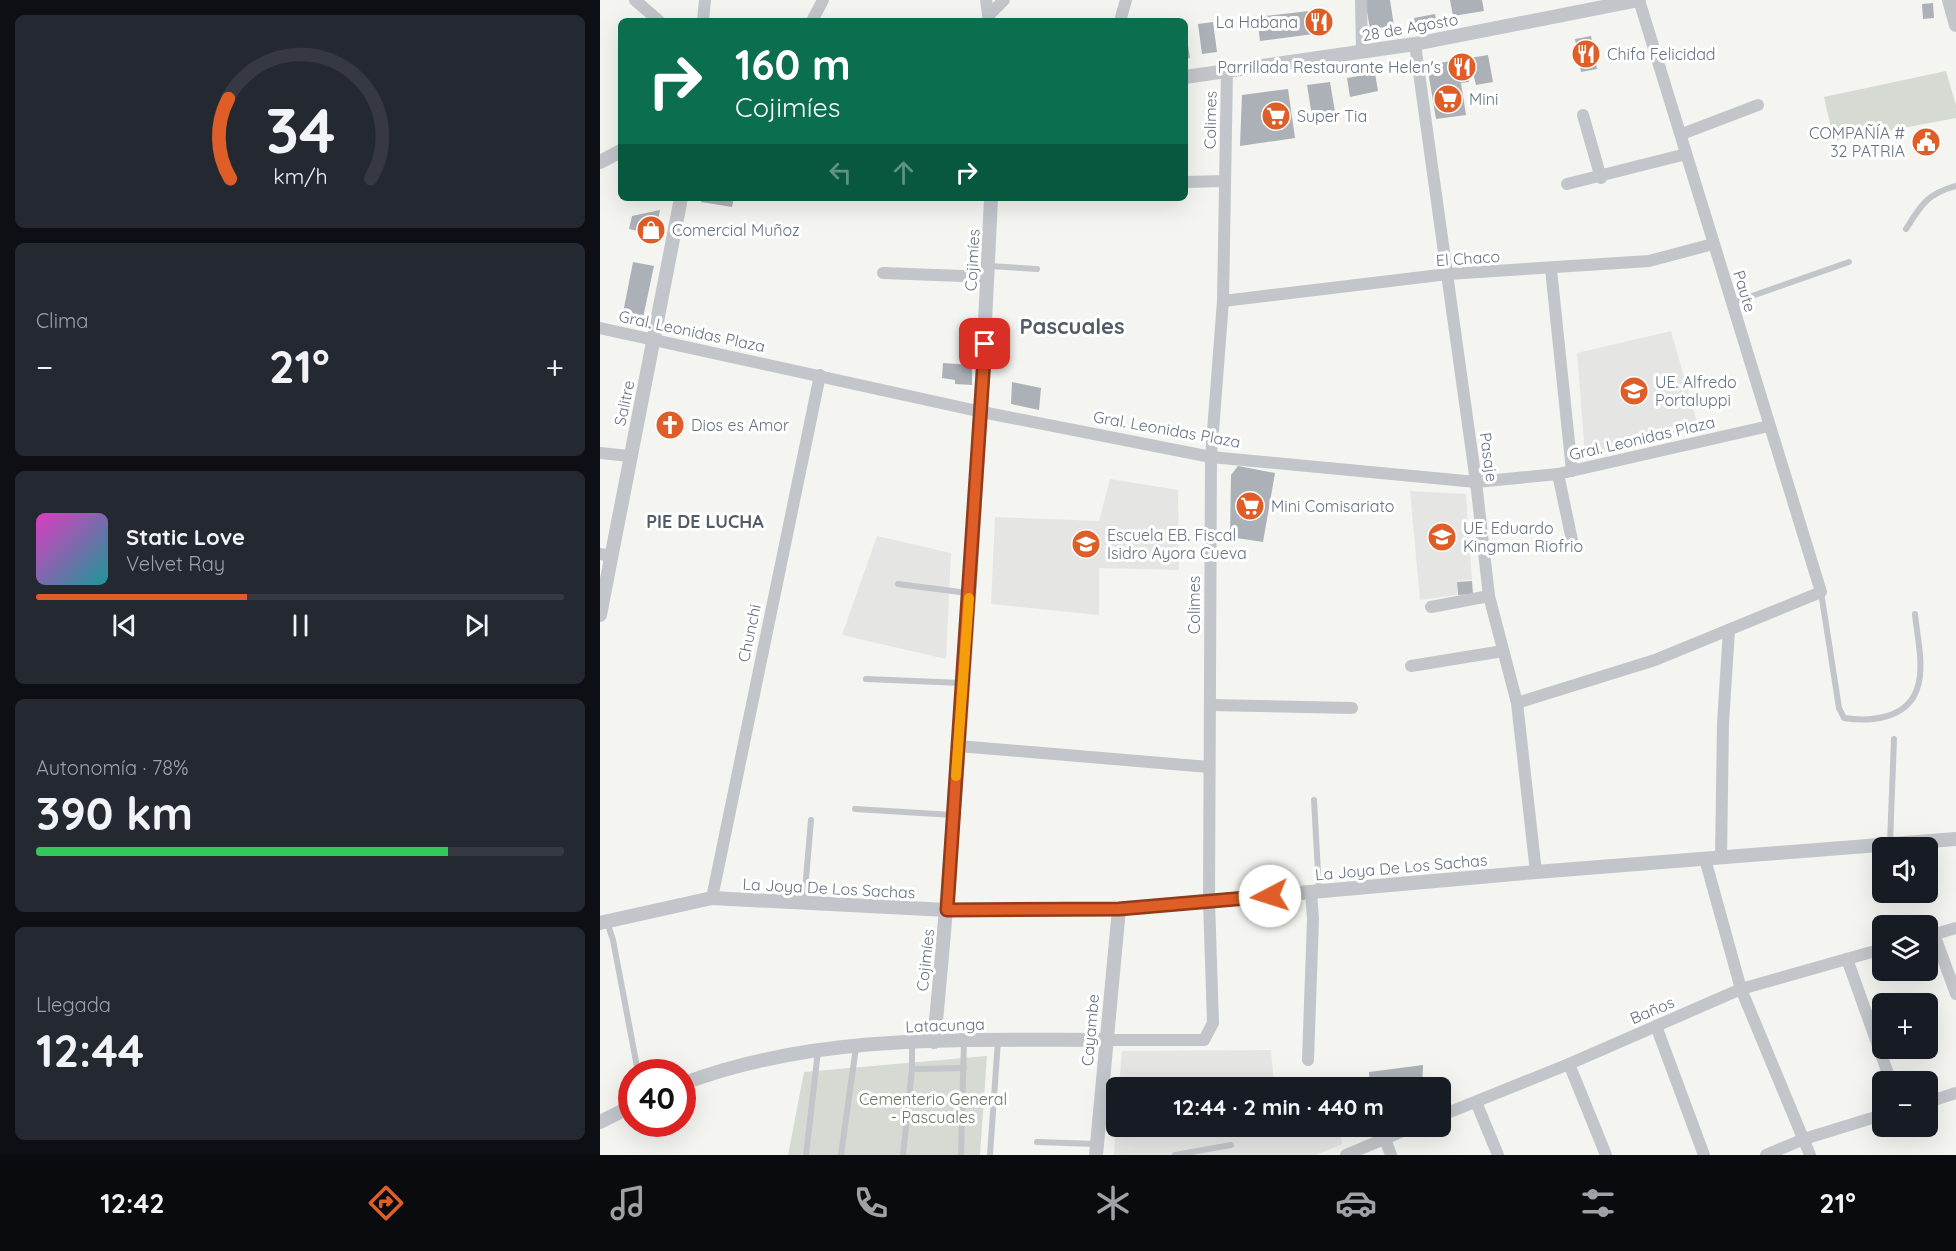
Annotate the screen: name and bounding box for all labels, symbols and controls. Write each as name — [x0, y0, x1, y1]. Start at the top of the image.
restaurant icon: La Habana — [1303, 6, 1335, 38]
street label: 28 de Agosto — [1360, 9, 1460, 45]
place label: La Habana — [1216, 12, 1298, 32]
text: 160 m — [735, 38, 851, 91]
restaurant icon: Chifa Felicidad — [1570, 38, 1602, 70]
icon: right — [636, 42, 714, 120]
place label: Chifa Felicidad — [1607, 44, 1716, 64]
restaurant icon: Parrillada Restaurante Helen's — [1446, 51, 1478, 83]
place label: Parrillada Restaurante Helen's — [1217, 57, 1441, 77]
supermarket icon: Mini — [1432, 83, 1464, 115]
place label: Mini — [1469, 89, 1498, 109]
text: Cojimíes — [735, 90, 840, 124]
text: 34 — [265, 91, 335, 169]
street label: Colimes — [1199, 91, 1221, 149]
supermarket icon: Super Tia — [1260, 100, 1292, 132]
place label: Super Tia — [1297, 106, 1367, 126]
place label: COMPAÑÍA # 32 PATRIA — [1809, 123, 1906, 161]
public building icon: COMPAÑÍA # 32 PATRIA — [1910, 126, 1942, 158]
icon: left — [824, 156, 857, 189]
icon: ahead — [887, 156, 920, 189]
icon: right — [950, 156, 983, 189]
text: km/h — [273, 163, 327, 189]
shop icon: Comercial Muñoz — [635, 214, 667, 246]
place label: Comercial Muñoz — [672, 220, 800, 240]
street label: Cojimíes — [960, 228, 984, 292]
street label: El Chaco — [1435, 246, 1501, 270]
street label: Paute — [1729, 268, 1761, 314]
street label: Gral. Leonidas Plaza — [617, 306, 767, 356]
text: Clima — [36, 308, 88, 333]
district label: Pascuales — [1019, 312, 1125, 340]
pin — [959, 318, 1010, 369]
icon: arrive — [968, 327, 1001, 360]
text: 21° — [269, 338, 330, 394]
text: − — [36, 346, 53, 387]
text: + — [545, 346, 564, 387]
place label: UE. Alfredo Portaluppi — [1655, 372, 1737, 410]
school or university icon: UE. Alfredo Portaluppi — [1618, 375, 1650, 407]
street label: Salitre — [609, 378, 639, 428]
street label: Gral. Leonidas Plaza — [1092, 406, 1242, 452]
church icon: Dios es Amor — [654, 409, 686, 441]
street label: Gral. Leonidas Plaza — [1567, 411, 1717, 465]
place label: Dios es Amor — [691, 415, 789, 435]
street label: Pasaje — [1476, 431, 1502, 483]
supermarket icon: Mini Comisariato — [1234, 490, 1266, 522]
place label: Mini Comisariato — [1271, 496, 1394, 516]
district label: PIE DE LUCHA — [646, 510, 764, 533]
place label: UE. Eduardo Kingman Riofrio — [1463, 518, 1583, 556]
school or university icon: UE. Eduardo Kingman Riofrio — [1426, 521, 1458, 553]
text: Static Love — [126, 523, 245, 551]
place label: Escuela EB. Fiscal Isidro Ayora Cueva — [1107, 525, 1247, 563]
school or university icon: Escuela EB. Fiscal Isidro Ayora Cueva — [1070, 528, 1102, 560]
text: Velvet Ray — [126, 551, 225, 576]
street label: Colimes — [1184, 576, 1204, 634]
street label: Chunchi — [733, 602, 765, 664]
icon: previous — [108, 609, 141, 642]
icon: pause — [284, 609, 317, 642]
icon: next — [460, 609, 493, 642]
text: Autonomía · 78% — [36, 755, 189, 780]
text: 390 km — [36, 785, 193, 841]
map controls — [1872, 837, 1938, 1137]
button: sound — [1872, 837, 1938, 903]
street label: La Joya De Los Sachas — [1314, 850, 1488, 884]
position arrow — [1238, 864, 1302, 928]
street label: La Joya De Los Sachas — [742, 873, 916, 903]
button: layers — [1872, 915, 1938, 981]
street label: Cojimíes — [912, 928, 938, 992]
text: Llegada — [36, 992, 111, 1017]
street label: Baños — [1627, 992, 1677, 1028]
street label: Cayambe — [1077, 993, 1103, 1067]
button: + — [1872, 993, 1938, 1059]
street label: Latacunga — [905, 1014, 985, 1036]
text: 12:44 — [36, 1022, 144, 1078]
speed limit sign: 40 — [618, 1059, 696, 1137]
button: − — [1872, 1071, 1938, 1137]
park label: Cementerio General - Pascuales — [859, 1089, 1007, 1127]
text: 12:44 · 2 min · 440 m — [1173, 1093, 1384, 1121]
icon: directions — [365, 1182, 407, 1224]
icon: music — [607, 1182, 649, 1224]
icon: phone — [850, 1182, 892, 1224]
icon: climate — [1092, 1182, 1134, 1224]
icon: car — [1335, 1182, 1377, 1224]
icon: filters — [1577, 1182, 1619, 1224]
text: 12:42 — [100, 1186, 165, 1220]
text: 21° — [1819, 1186, 1856, 1220]

